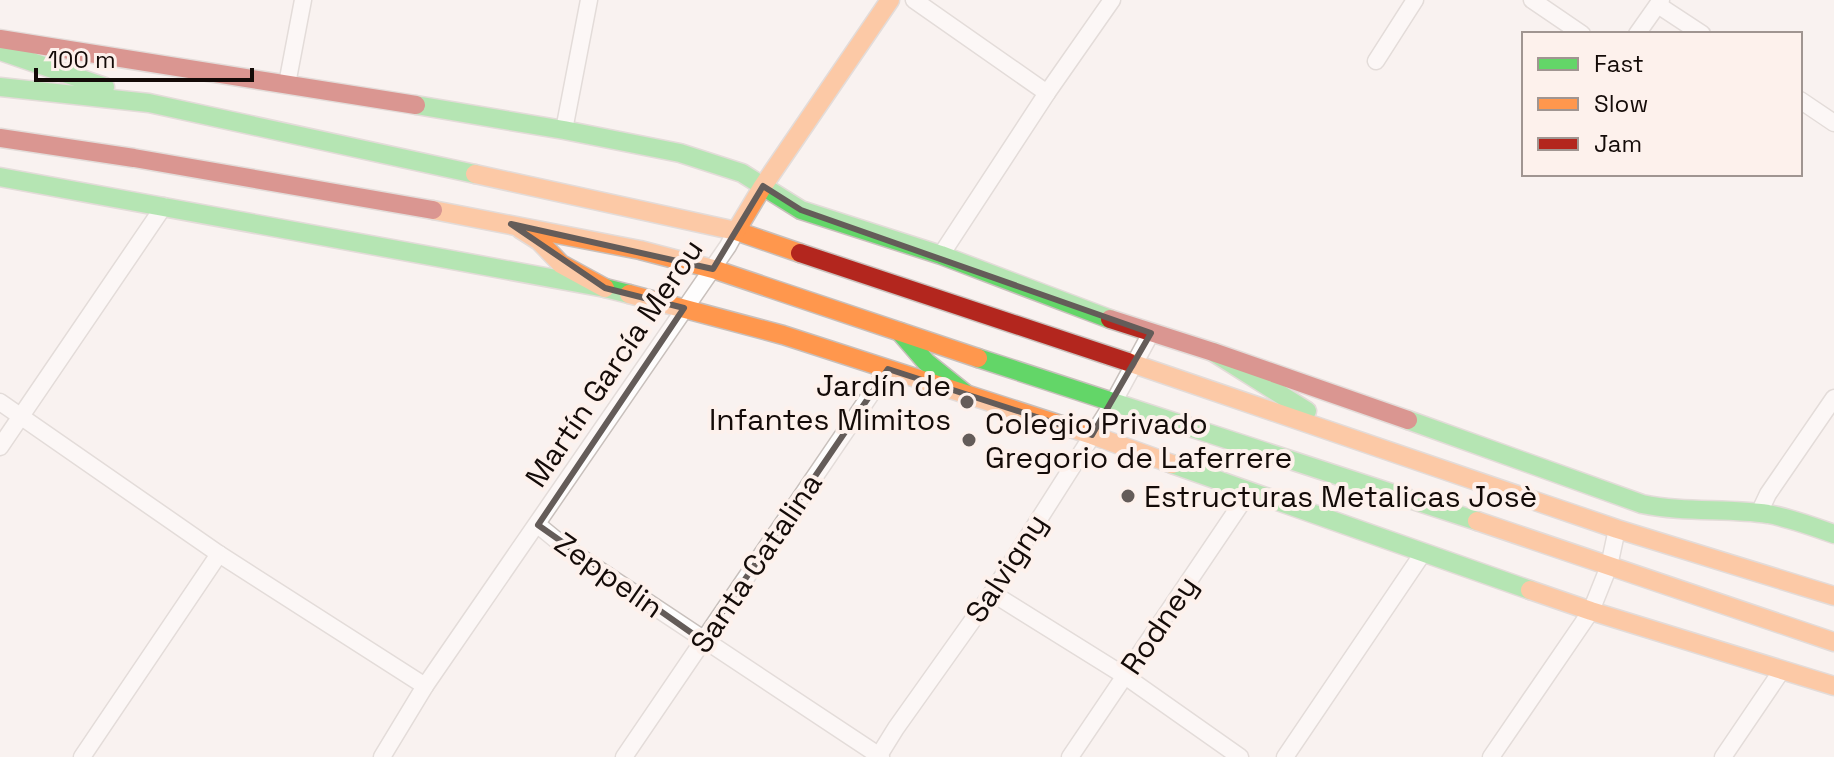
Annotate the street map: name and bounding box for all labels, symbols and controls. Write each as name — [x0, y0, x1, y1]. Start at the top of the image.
scale bar — [36, 32, 252, 82]
legend — [1522, 32, 1802, 176]
text: 100 m — [48, 44, 116, 75]
text: Fast — [1594, 48, 1644, 79]
text: Slow — [1594, 88, 1648, 119]
text: Jam — [1594, 128, 1642, 159]
street label: Martín García Merou — [516, 231, 712, 495]
place label: Jardín de Infantes Mimitos — [709, 366, 951, 439]
marker: Jardín de Infantes Mimitos — [958, 393, 976, 411]
place label: Colegio Privado Gregorio de Laferrere — [985, 404, 1292, 477]
marker: Colegio Privado Gregorio de Laferrere — [960, 431, 978, 449]
street label: Santa Catalina — [681, 465, 831, 661]
place label: Estructuras Metalicas Josè — [1144, 477, 1537, 516]
marker: Estructuras Metalicas Josè — [1119, 487, 1137, 505]
street label: Salvigny — [956, 506, 1056, 630]
street label: Zeppelin — [547, 523, 671, 627]
street label: Rodney — [1112, 568, 1206, 682]

